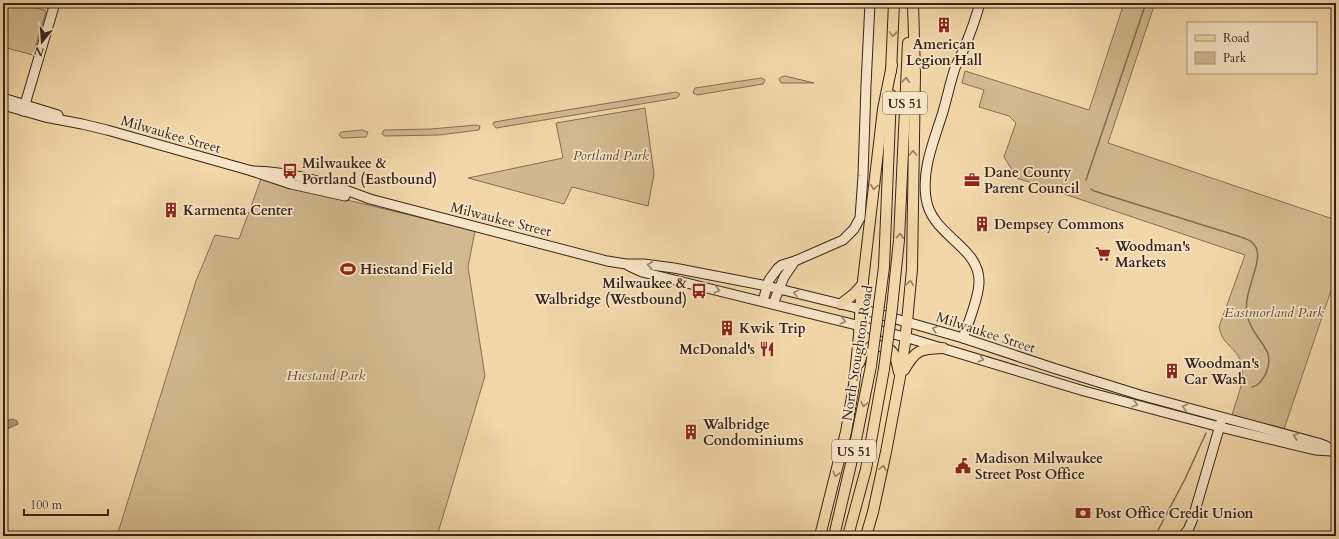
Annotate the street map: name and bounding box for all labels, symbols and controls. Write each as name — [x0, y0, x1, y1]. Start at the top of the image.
building icon: American Legion Hall — [935, 16, 953, 34]
north arrow — [22, 22, 62, 62]
legend — [1187, 22, 1317, 74]
text: Road — [1223, 30, 1250, 46]
one-way arrow — [888, 31, 897, 37]
place label: American Legion Hall — [906, 35, 982, 70]
text: N — [32, 42, 46, 60]
text: Park — [1223, 50, 1247, 66]
one-way arrow — [902, 77, 911, 83]
road number: US 51 — [883, 92, 927, 114]
street label: Milwaukee Street — [119, 111, 224, 158]
park label: Portland Park — [573, 146, 649, 165]
one-way arrow — [909, 150, 918, 156]
place label: Milwaukee & Portland (Eastbound) — [302, 154, 437, 189]
bus stop icon: Milwaukee & Portland (Eastbound) — [281, 162, 299, 180]
place label: Dane County Parent Council — [984, 163, 1079, 198]
office icon: Dane County Parent Council — [963, 171, 981, 189]
one-way arrow — [870, 184, 879, 190]
street label: Milwaukee Street — [448, 198, 554, 241]
building icon: Karmenta Center — [162, 201, 180, 219]
place label: Karmenta Center — [183, 201, 293, 220]
building icon: Dempsey Commons — [973, 215, 991, 233]
place label: Dempsey Commons — [994, 215, 1124, 234]
one-way arrow — [895, 233, 904, 239]
place label: Woodman's Markets — [1114, 237, 1190, 272]
supermarket icon: Woodman's Markets — [1094, 245, 1112, 263]
sports icon: Hiestand Field — [339, 260, 357, 278]
place label: Hiestand Field — [360, 260, 453, 279]
one-way arrow — [647, 261, 653, 270]
place label: Milwaukee & Walbridge (Westbound) — [533, 274, 687, 309]
one-way arrow — [906, 280, 915, 286]
bus stop icon: Milwaukee & Walbridge (Westbound) — [690, 282, 708, 300]
street label: North Stoughton Road — [837, 283, 878, 422]
one-way arrow — [713, 285, 720, 294]
one-way arrow — [792, 289, 799, 298]
park label: Eastmorland Park — [1224, 303, 1324, 322]
street label: Milwaukee Street — [934, 307, 1038, 358]
one-way arrow — [840, 317, 846, 325]
building icon: Kwik Trip — [718, 319, 736, 337]
place label: Kwik Trip — [739, 319, 806, 338]
one-way arrow — [931, 325, 938, 334]
place label: McDonald's — [679, 340, 755, 359]
restaurant icon: McDonald's — [758, 340, 776, 358]
one-way arrow — [977, 354, 984, 363]
place label: Woodman's Car Wash — [1183, 354, 1259, 389]
building icon: Woodman's Car Wash — [1163, 362, 1181, 380]
park label: Hiestand Park — [287, 366, 366, 385]
one-way arrow — [1132, 399, 1139, 408]
one-way arrow — [860, 401, 869, 407]
one-way arrow — [1182, 403, 1189, 412]
place label: Walbridge Condominiums — [702, 415, 804, 450]
building icon: Walbridge Condominiums — [682, 423, 700, 441]
one-way arrow — [1293, 432, 1300, 441]
road number: US 51 — [832, 440, 876, 462]
place label: Madison Milwaukee Street Post Office — [975, 449, 1103, 484]
public building icon: Madison Milwaukee Street Post Office — [954, 457, 972, 475]
one-way arrow — [878, 465, 886, 471]
one-way arrow — [832, 471, 841, 478]
scale bar — [24, 491, 108, 517]
text: 100 m — [30, 497, 63, 513]
bank icon: Post Office Credit Union — [1074, 504, 1092, 522]
place label: Post Office Credit Union — [1095, 504, 1253, 523]

